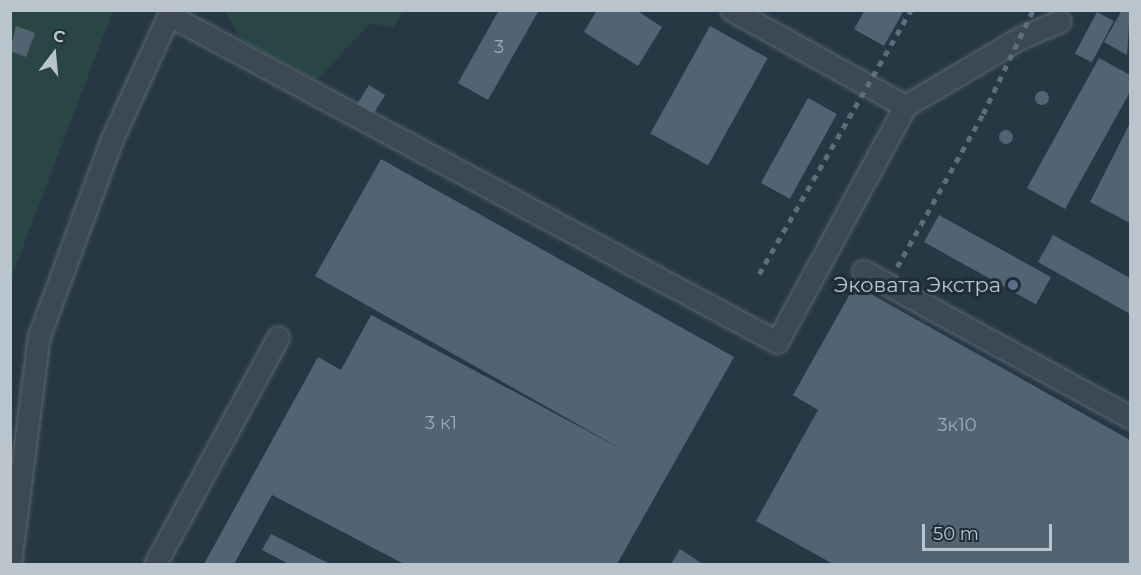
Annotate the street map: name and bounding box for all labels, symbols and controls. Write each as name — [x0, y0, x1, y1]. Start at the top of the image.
north arrow — [24, 24, 84, 84]
text: С — [51, 25, 67, 47]
house number: 3 — [494, 36, 504, 58]
place label: Эковата Экстра — [833, 272, 1001, 298]
marker: Эковата Экстра — [1006, 278, 1020, 292]
house number: 3 к1 — [425, 412, 457, 434]
house number: 3к10 — [937, 414, 977, 436]
scale bar — [925, 512, 1056, 550]
text: 50 m — [933, 523, 979, 545]

